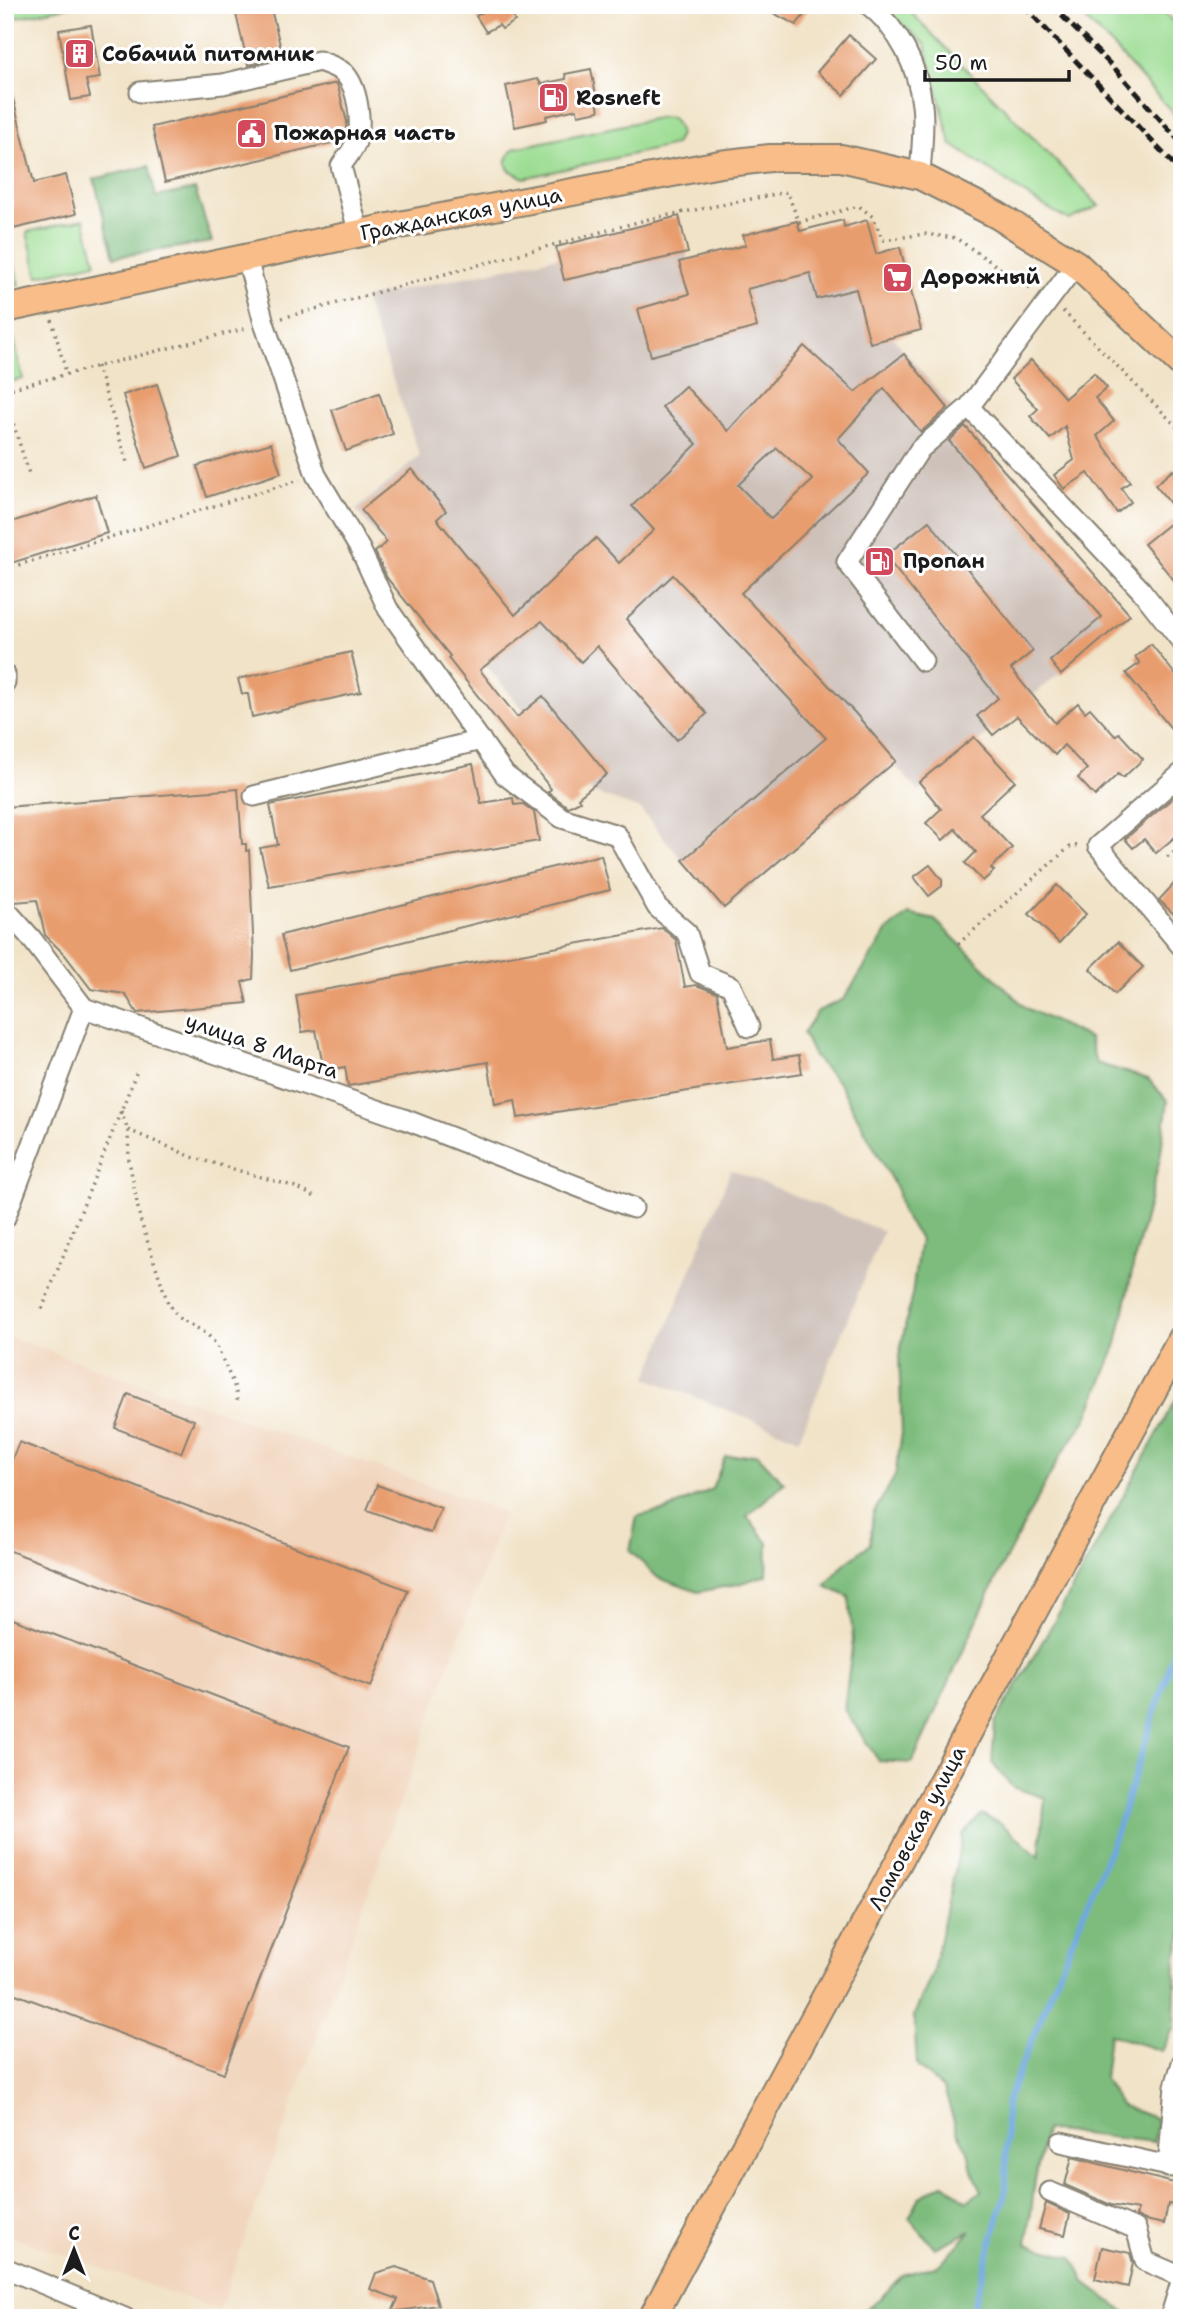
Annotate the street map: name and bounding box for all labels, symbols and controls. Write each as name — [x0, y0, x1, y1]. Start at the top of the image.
building icon: Собачий питомник — [62, 37, 96, 71]
scale bar — [925, 38, 1068, 82]
place label: Собачий питомник — [102, 40, 314, 68]
text: 50 m — [935, 49, 988, 77]
fuel station icon: Rosneft — [536, 81, 570, 115]
place label: Rosneft — [576, 84, 661, 112]
public building icon: Пожарная часть — [234, 116, 268, 150]
place label: Пожарная часть — [274, 119, 456, 147]
street label: Гражданская улица — [358, 181, 564, 247]
supermarket icon: Дорожный — [881, 260, 915, 294]
place label: Дорожный — [921, 263, 1041, 291]
fuel station icon: Пропан — [863, 544, 897, 578]
place label: Пропан — [903, 547, 985, 575]
street label: улица 8 Марта — [182, 1007, 342, 1085]
street label: Ломовская улица — [862, 1741, 972, 1915]
north arrow — [38, 2214, 108, 2284]
text: С — [68, 2221, 80, 2246]

